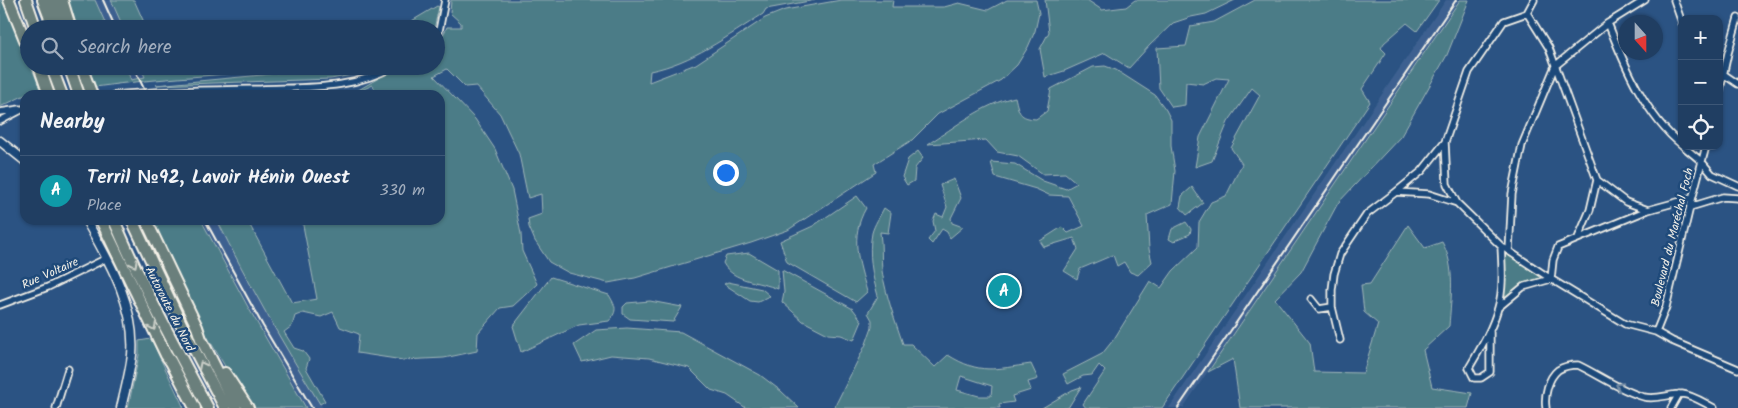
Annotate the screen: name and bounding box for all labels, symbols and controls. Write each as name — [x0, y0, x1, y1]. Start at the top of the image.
north arrow — [1618, 15, 1663, 60]
map controls — [1678, 15, 1723, 150]
button: + — [1678, 15, 1723, 60]
search box — [20, 20, 445, 75]
text: Search here — [78, 33, 172, 63]
icon: search — [38, 34, 66, 62]
button: − — [1678, 60, 1723, 105]
button: locate — [1678, 105, 1723, 150]
text: Nearby — [40, 106, 105, 139]
your location — [713, 160, 739, 186]
text: Terril №92, Lavoir Hénin Ouest — [87, 163, 350, 193]
street label: Boulevard du Maréchal Foch — [1646, 166, 1699, 308]
text: A — [51, 178, 61, 203]
text: 330 m — [380, 178, 425, 203]
text: Place — [87, 193, 121, 218]
street label: Rue Voltaire — [19, 252, 82, 294]
one-way arrow — [128, 259, 138, 268]
street label: Autoroute du Nord — [140, 263, 200, 356]
pin: A — [988, 272, 1020, 310]
one-way arrow — [146, 322, 157, 331]
one-way arrow — [198, 361, 208, 370]
one-way arrow — [1615, 382, 1624, 392]

